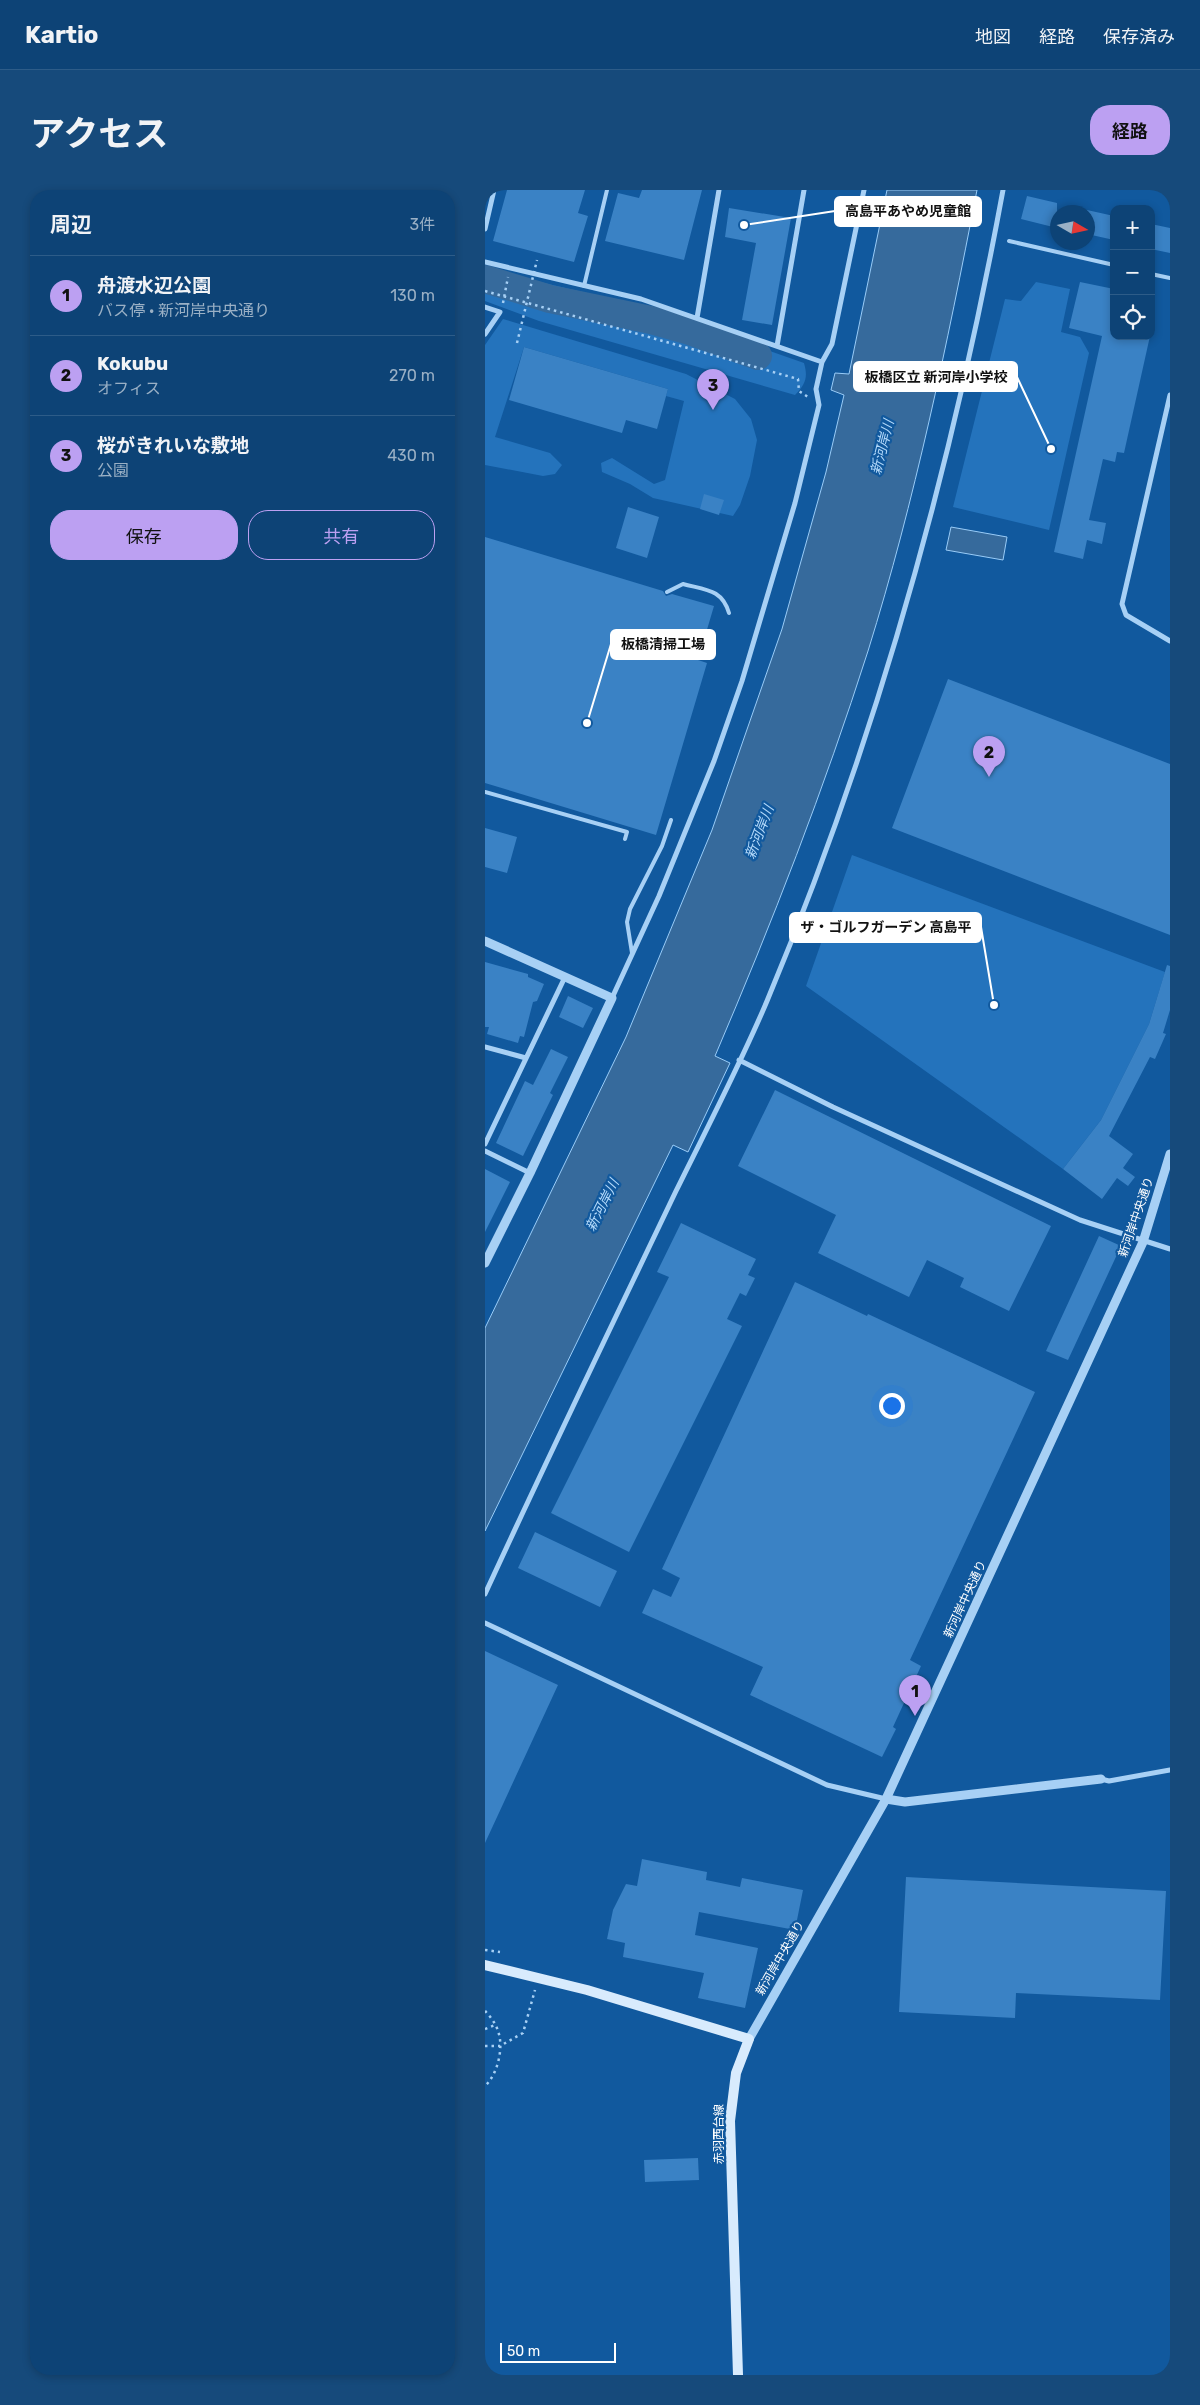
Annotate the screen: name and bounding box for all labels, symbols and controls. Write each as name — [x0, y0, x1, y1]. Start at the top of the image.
text: Kartio — [25, 21, 99, 49]
text: 地図 — [975, 26, 1011, 48]
text: 経路 — [1039, 26, 1075, 48]
text: 保存済み — [1103, 26, 1175, 48]
button: 経路 — [1090, 105, 1170, 155]
text: アクセス — [30, 113, 168, 155]
callout: 高島平あやめ児童館 — [835, 197, 981, 226]
text: 高島平あやめ児童館 — [845, 203, 971, 220]
north arrow — [1050, 205, 1095, 250]
map controls — [1110, 205, 1155, 340]
button: + — [1110, 205, 1155, 250]
text: 周辺 — [50, 212, 92, 237]
text: 3件 — [409, 215, 435, 234]
button: − — [1110, 250, 1155, 295]
text: 舟渡水辺公園 — [97, 274, 211, 297]
text: 1 — [62, 286, 70, 305]
text: 130 m — [390, 286, 435, 305]
button: locate — [1110, 295, 1155, 340]
text: バス停 · 新河岸中央通り — [97, 301, 270, 320]
text: Kokubu — [97, 352, 168, 375]
callout: 板橋区立 新河岸小学校 — [854, 362, 1017, 391]
text: 2 — [61, 366, 71, 385]
text: 270 m — [389, 366, 435, 385]
pin: 3 — [697, 369, 729, 410]
text: 板橋区立 新河岸小学校 — [865, 369, 1007, 386]
text: オフィス — [97, 379, 161, 398]
water label: 新河岸川 — [867, 416, 898, 476]
text: 桜がきれいな敷地 — [97, 434, 249, 457]
text: 3 — [61, 446, 71, 465]
text: 430 m — [387, 446, 435, 465]
text: 公園 — [97, 461, 129, 480]
button: 保存 — [50, 510, 238, 560]
button: 共有 — [248, 510, 435, 560]
callout: 板橋清掃工場 — [611, 630, 715, 659]
text: 板橋清掃工場 — [621, 636, 705, 653]
pin: 2 — [973, 736, 1005, 777]
water label: 新河岸川 — [741, 801, 778, 861]
callout: ザ・ゴルフガーデン 高島平 — [790, 913, 981, 942]
text: ザ・ゴルフガーデン 高島平 — [801, 919, 971, 936]
water label: 新河岸川 — [582, 1175, 624, 1234]
street label: 新河岸中央通り — [1116, 1175, 1156, 1259]
your location — [879, 1393, 905, 1419]
street label: 新河岸中央通り — [941, 1558, 989, 1640]
pin: 1 — [899, 1675, 931, 1716]
street label: 新河岸中央通り — [753, 1918, 807, 1998]
street label: 赤羽西台線 — [712, 2104, 726, 2164]
scale bar — [500, 2340, 616, 2363]
text: 50 m — [507, 2343, 540, 2360]

